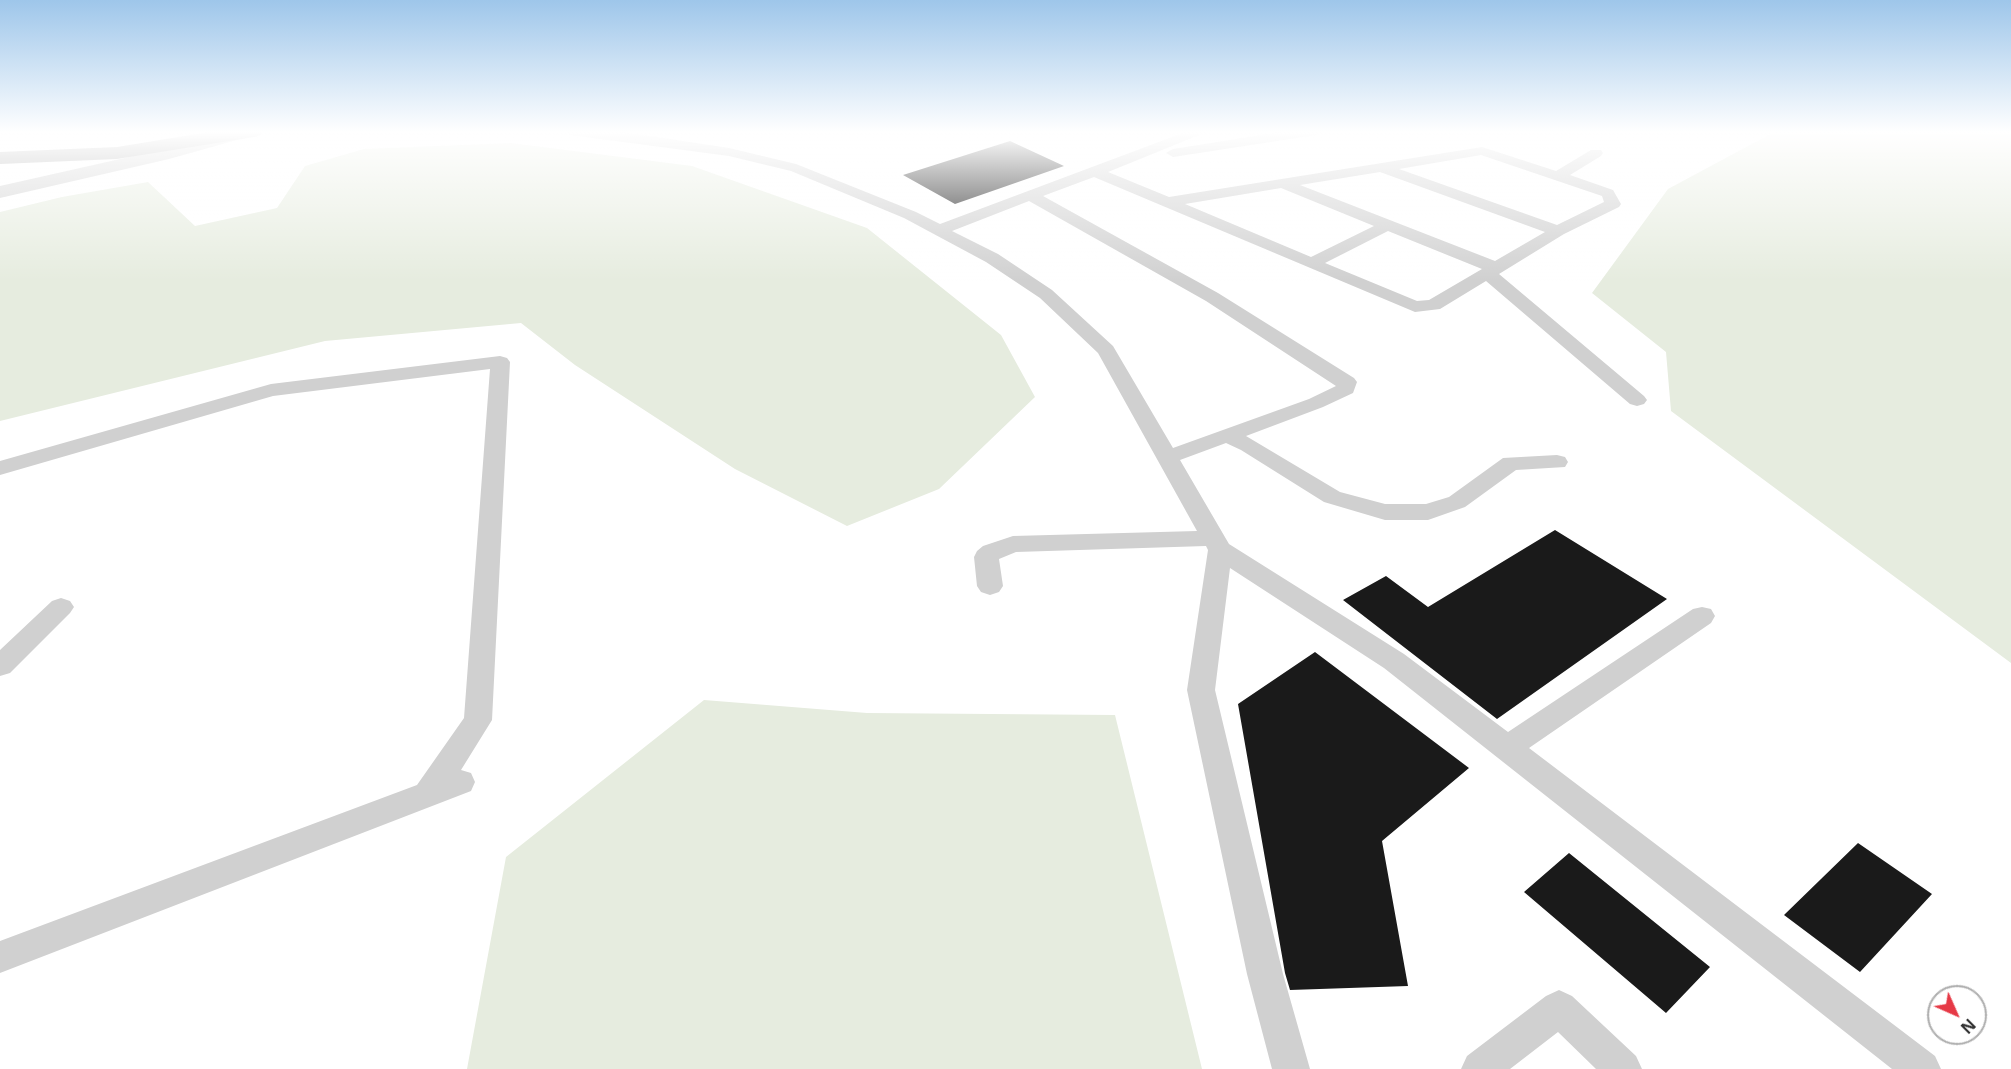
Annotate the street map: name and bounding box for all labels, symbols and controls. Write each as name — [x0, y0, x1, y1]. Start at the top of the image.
north arrow — [1927, 985, 1987, 1045]
text: N — [1956, 1014, 1981, 1039]

